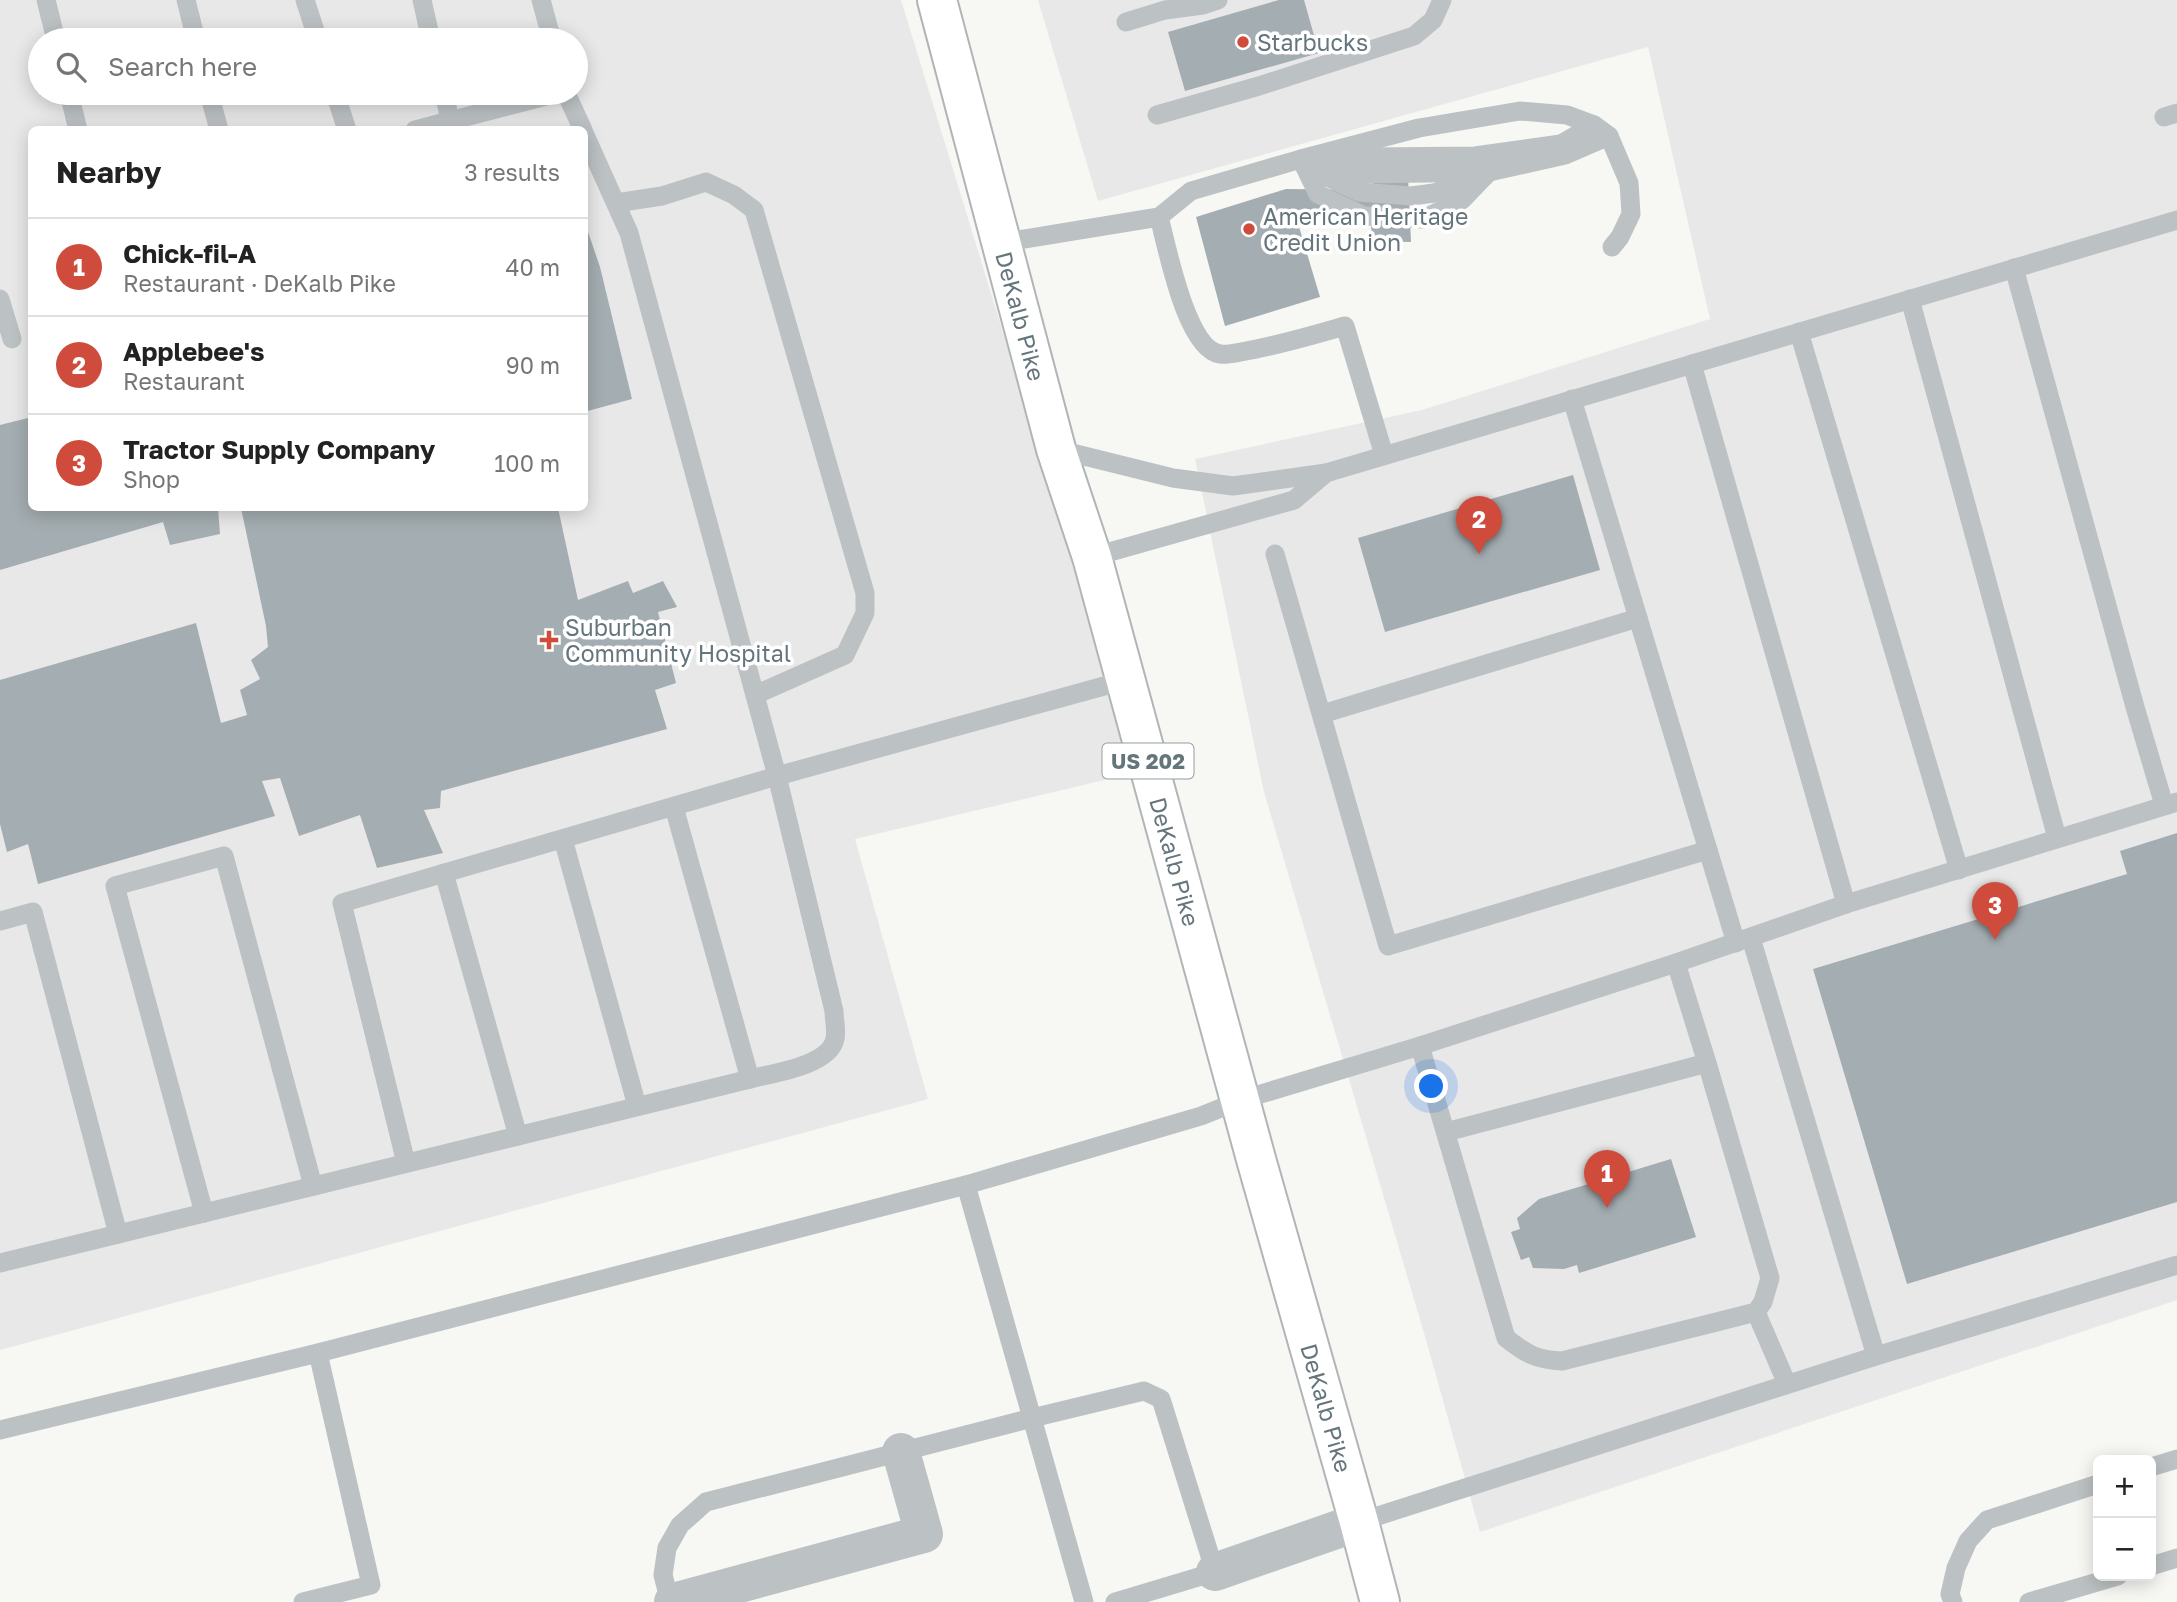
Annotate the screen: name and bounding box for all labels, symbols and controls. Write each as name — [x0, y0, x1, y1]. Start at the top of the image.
search box — [28, 28, 588, 105]
place label: Starbucks — [1257, 28, 1368, 56]
marker: Starbucks — [1235, 34, 1251, 50]
icon: search — [52, 48, 90, 86]
text: Search here — [108, 51, 257, 82]
text: Nearby — [56, 154, 161, 190]
text: 3 results — [464, 158, 560, 186]
place label: American Heritage Credit Union — [1263, 202, 1468, 256]
marker: American Heritage Credit Union — [1241, 221, 1257, 237]
text: Chick-fil-A — [123, 238, 256, 269]
street label: DeKalb Pike — [990, 248, 1051, 384]
text: 1 — [73, 253, 85, 281]
text: 40 m — [506, 253, 560, 281]
text: Restaurant · DeKalb Pike — [123, 269, 396, 297]
text: Applebee's — [123, 336, 265, 367]
text: 2 — [72, 351, 86, 379]
text: 90 m — [506, 351, 560, 379]
text: Restaurant — [123, 367, 245, 395]
text: Tractor Supply Company — [123, 434, 435, 465]
text: 3 — [72, 449, 86, 477]
text: 100 m — [494, 449, 560, 477]
text: Shop — [123, 465, 180, 493]
pin: 2 — [1456, 496, 1502, 554]
place label: Suburban Community Hospital — [565, 613, 791, 667]
marker: Suburban Community Hospital — [539, 630, 559, 650]
road number: US 202 — [1102, 744, 1194, 778]
street label: DeKalb Pike — [1144, 794, 1206, 929]
pin: 3 — [1972, 882, 2018, 940]
your location — [1414, 1069, 1448, 1103]
pin: 1 — [1584, 1150, 1630, 1208]
street label: DeKalb Pike — [1295, 1340, 1358, 1475]
map controls — [2093, 1455, 2156, 1581]
button: + — [2093, 1455, 2156, 1518]
button: − — [2093, 1518, 2156, 1581]

